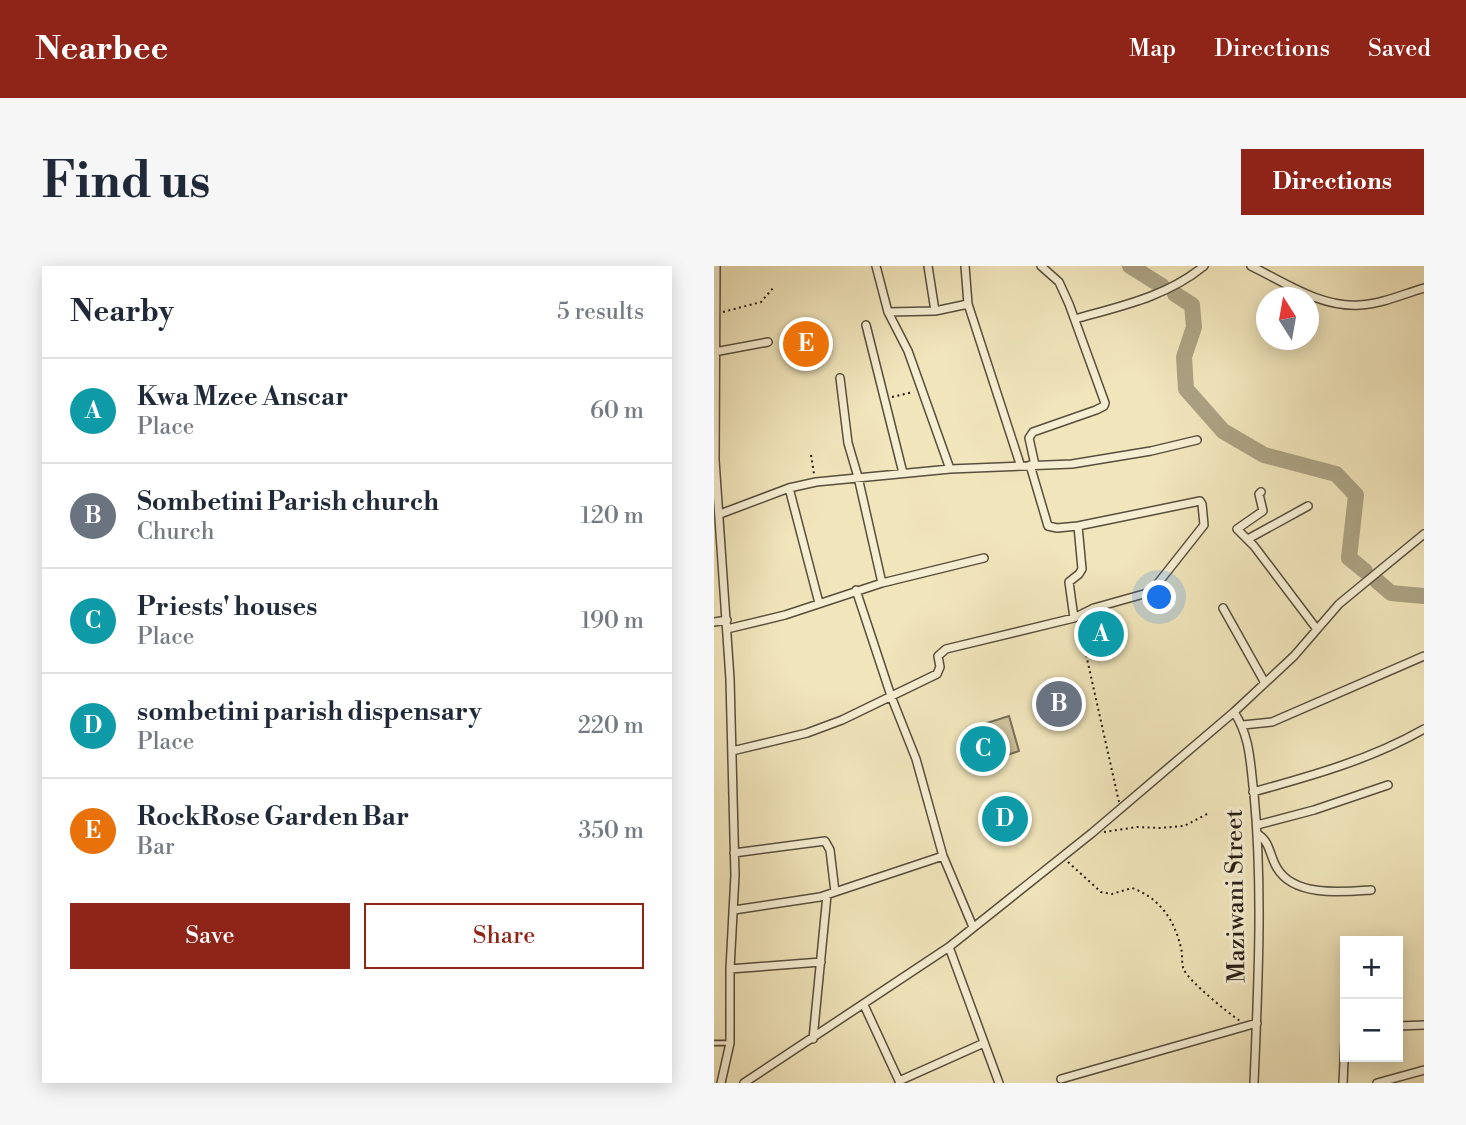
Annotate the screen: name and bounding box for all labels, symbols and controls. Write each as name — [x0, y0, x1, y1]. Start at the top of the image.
text: Nearbee — [35, 29, 168, 70]
text: Map — [1129, 34, 1176, 64]
text: Directions — [1214, 34, 1330, 64]
text: Saved — [1368, 34, 1431, 64]
button: Directions — [1241, 149, 1424, 215]
text: Find us — [42, 152, 211, 213]
north arrow — [1256, 287, 1319, 350]
text: Nearby — [70, 293, 174, 331]
text: 5 results — [557, 298, 644, 326]
pin: E — [783, 318, 829, 370]
text: Kwa Mzee Anscar — [137, 381, 348, 413]
text: A — [85, 397, 101, 425]
text: 60 m — [590, 397, 644, 425]
text: Place — [137, 413, 194, 441]
text: Sombetini Parish church — [137, 486, 439, 518]
text: B — [84, 502, 102, 530]
text: 120 m — [580, 502, 644, 530]
text: Church — [137, 518, 214, 546]
your location — [1142, 580, 1176, 614]
text: Priests' houses — [137, 591, 317, 623]
text: C — [85, 607, 101, 635]
text: 190 m — [581, 607, 644, 635]
pin: A — [1078, 608, 1124, 660]
text: Place — [137, 623, 194, 651]
pin: B — [1036, 678, 1082, 730]
text: sombetini parish dispensary — [137, 696, 482, 728]
text: D — [84, 712, 102, 740]
text: 220 m — [578, 712, 644, 740]
pin: C — [960, 723, 1006, 775]
text: Place — [137, 728, 194, 756]
pin: D — [982, 793, 1028, 845]
text: RockRose Garden Bar — [137, 801, 409, 833]
street label: Maziwani Street — [1219, 808, 1253, 983]
text: E — [85, 817, 101, 845]
text: 350 m — [578, 817, 644, 845]
text: Bar — [137, 833, 175, 861]
button: Save — [70, 903, 350, 969]
button: Share — [364, 903, 644, 969]
map controls — [1340, 936, 1403, 1062]
button: + — [1340, 936, 1403, 999]
button: − — [1340, 999, 1403, 1062]

